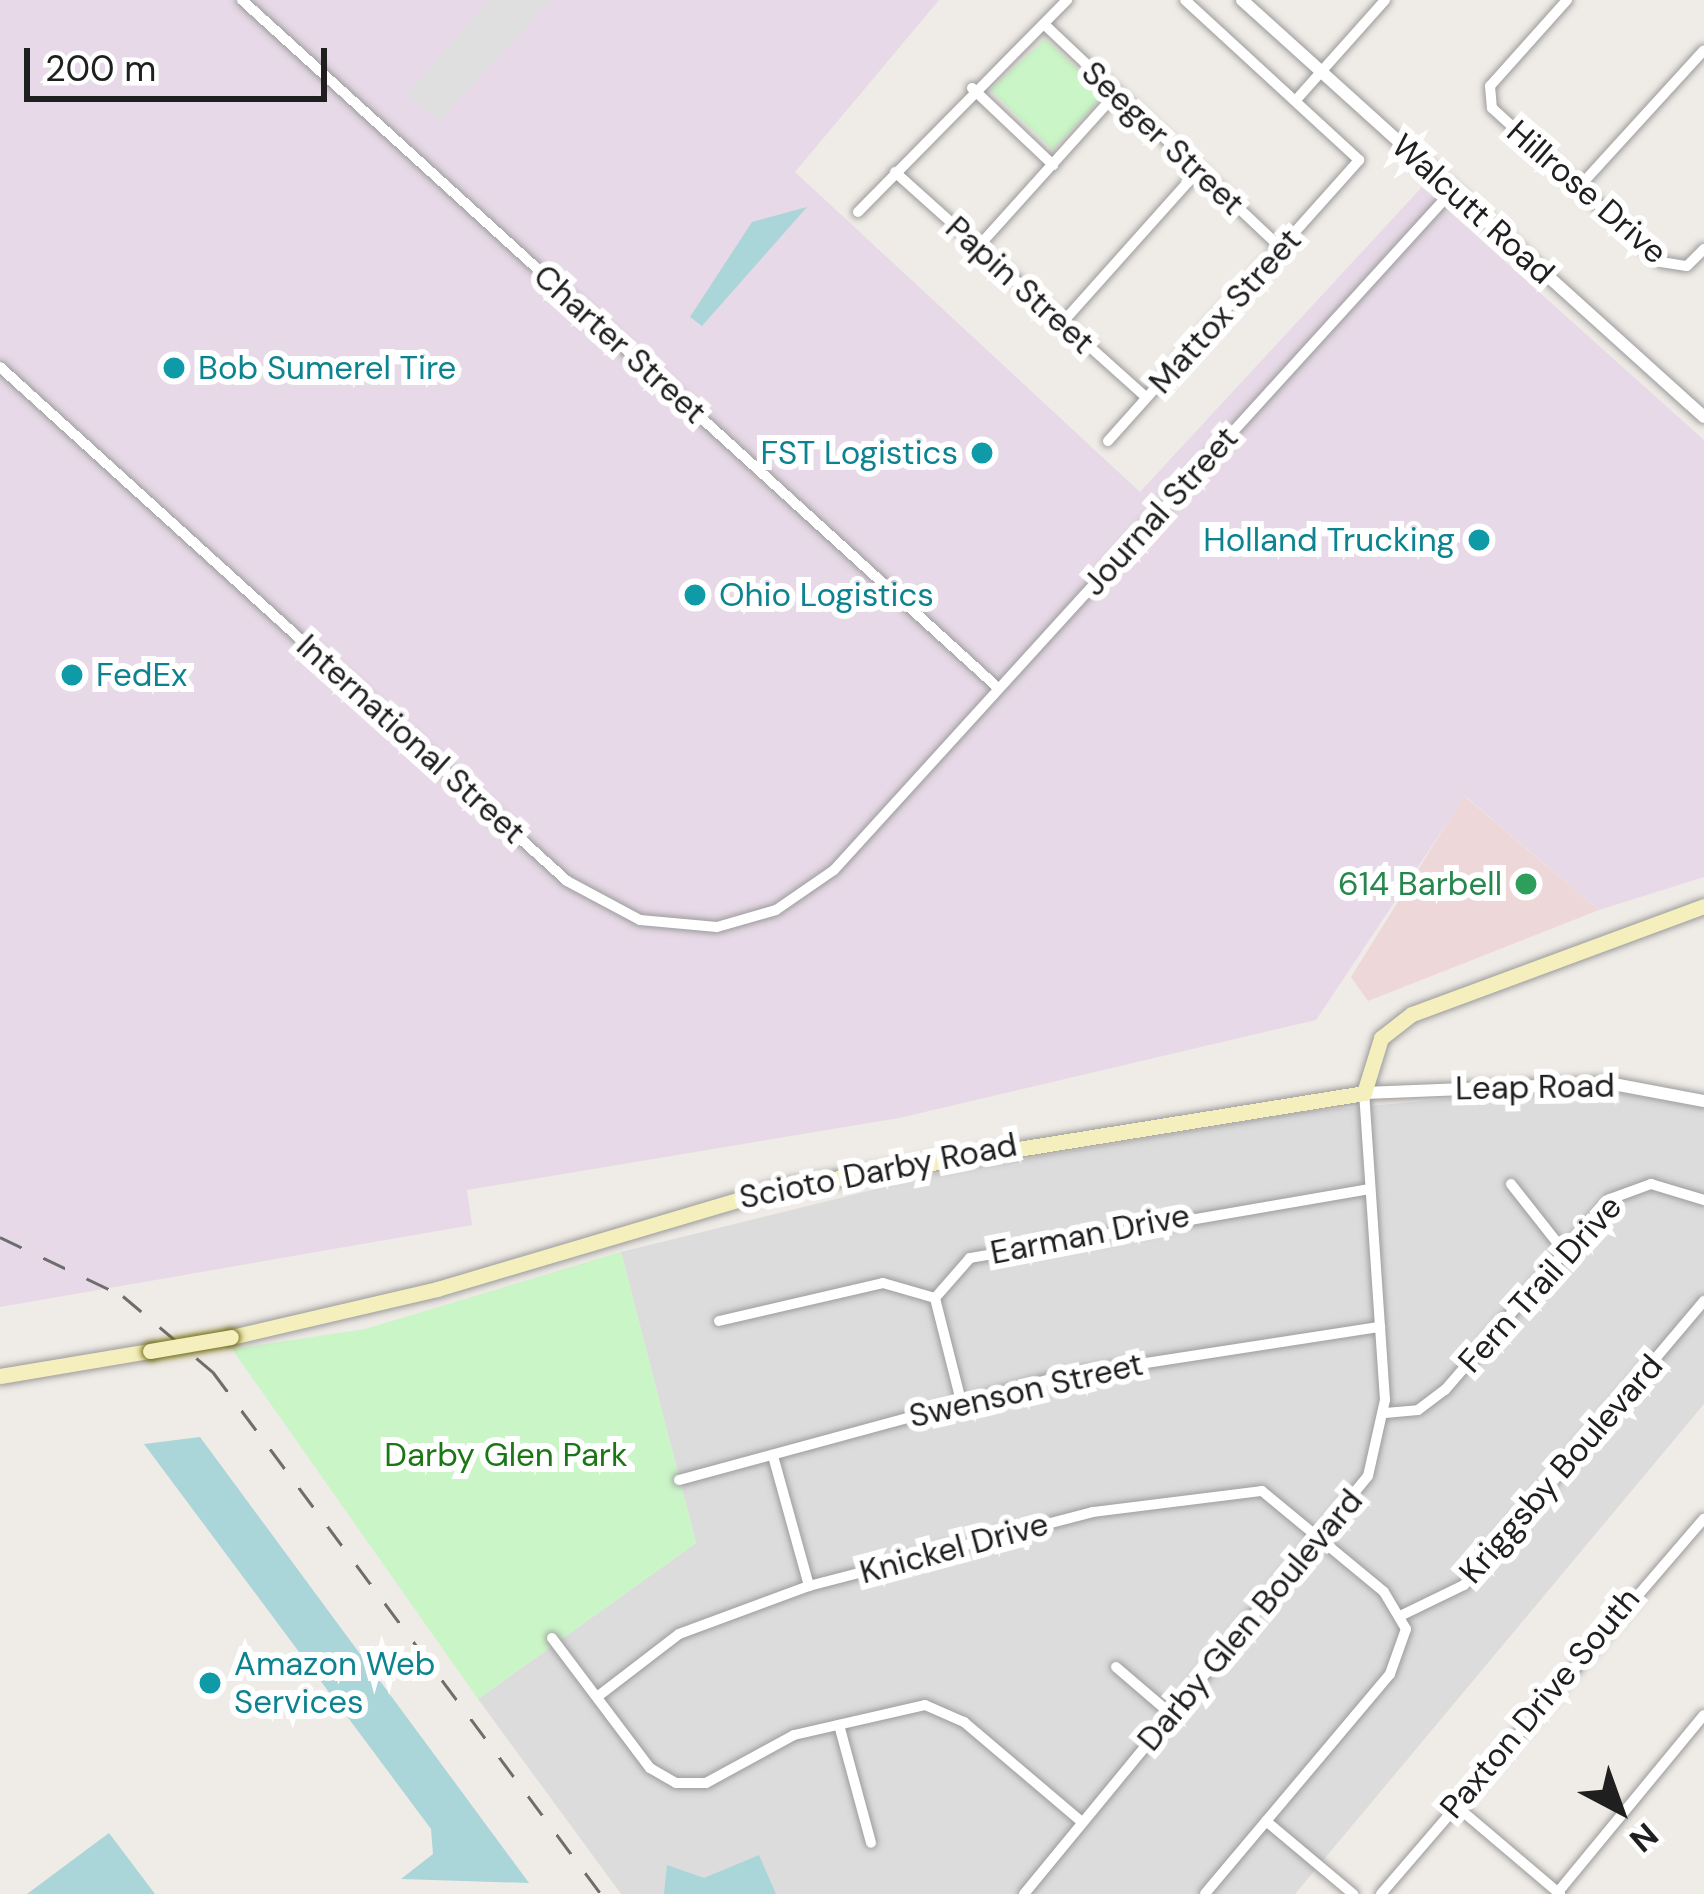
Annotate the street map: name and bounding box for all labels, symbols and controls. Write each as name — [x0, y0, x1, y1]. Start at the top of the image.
scale bar — [30, 24, 333, 98]
text: 200 m — [45, 45, 156, 92]
street label: Seeger Street — [1074, 53, 1252, 223]
street label: Hillrose Drive — [1499, 112, 1675, 272]
street label: Walcutt Road — [1384, 126, 1562, 292]
street label: Papin Street — [938, 208, 1102, 362]
street label: Mattox Street — [1141, 220, 1309, 402]
street label: Charter Street — [526, 256, 714, 432]
place label: Bob Sumerel Tire — [198, 348, 456, 388]
marker: Bob Sumerel Tire — [161, 355, 187, 381]
street label: Journal Street — [1074, 418, 1246, 604]
place label: FST Logistics — [760, 433, 958, 473]
marker: FST Logistics — [969, 440, 995, 466]
place label: Holland Trucking — [1203, 520, 1455, 560]
marker: Holland Trucking — [1466, 527, 1492, 553]
place label: Ohio Logistics — [719, 575, 934, 615]
marker: Ohio Logistics — [682, 582, 708, 608]
street label: International Street — [289, 626, 533, 852]
place label: FedEx — [96, 655, 187, 695]
marker: FedEx — [59, 662, 85, 688]
place label: 614 Barbell — [1338, 864, 1502, 904]
marker: 614 Barbell — [1513, 871, 1539, 897]
street label: Leap Road — [1455, 1066, 1615, 1108]
street label: Scioto Darby Road — [736, 1125, 1020, 1217]
street label: Fern Trail Drive — [1450, 1187, 1630, 1381]
street label: Earman Drive — [987, 1195, 1193, 1273]
street label: Swenson Street — [905, 1344, 1147, 1436]
street label: Kriggsby Boulevard — [1451, 1347, 1671, 1591]
park label: Darby Glen Park — [384, 1435, 628, 1475]
street label: Darby Glen Boulevard — [1129, 1481, 1371, 1759]
street label: Knickel Drive — [855, 1504, 1053, 1592]
street label: Paxton Drive South — [1432, 1580, 1648, 1826]
place label: Amazon Web Services — [234, 1644, 435, 1722]
marker: Amazon Web Services — [197, 1670, 223, 1696]
north arrow — [1560, 1750, 1680, 1870]
text: N — [1621, 1813, 1667, 1862]

